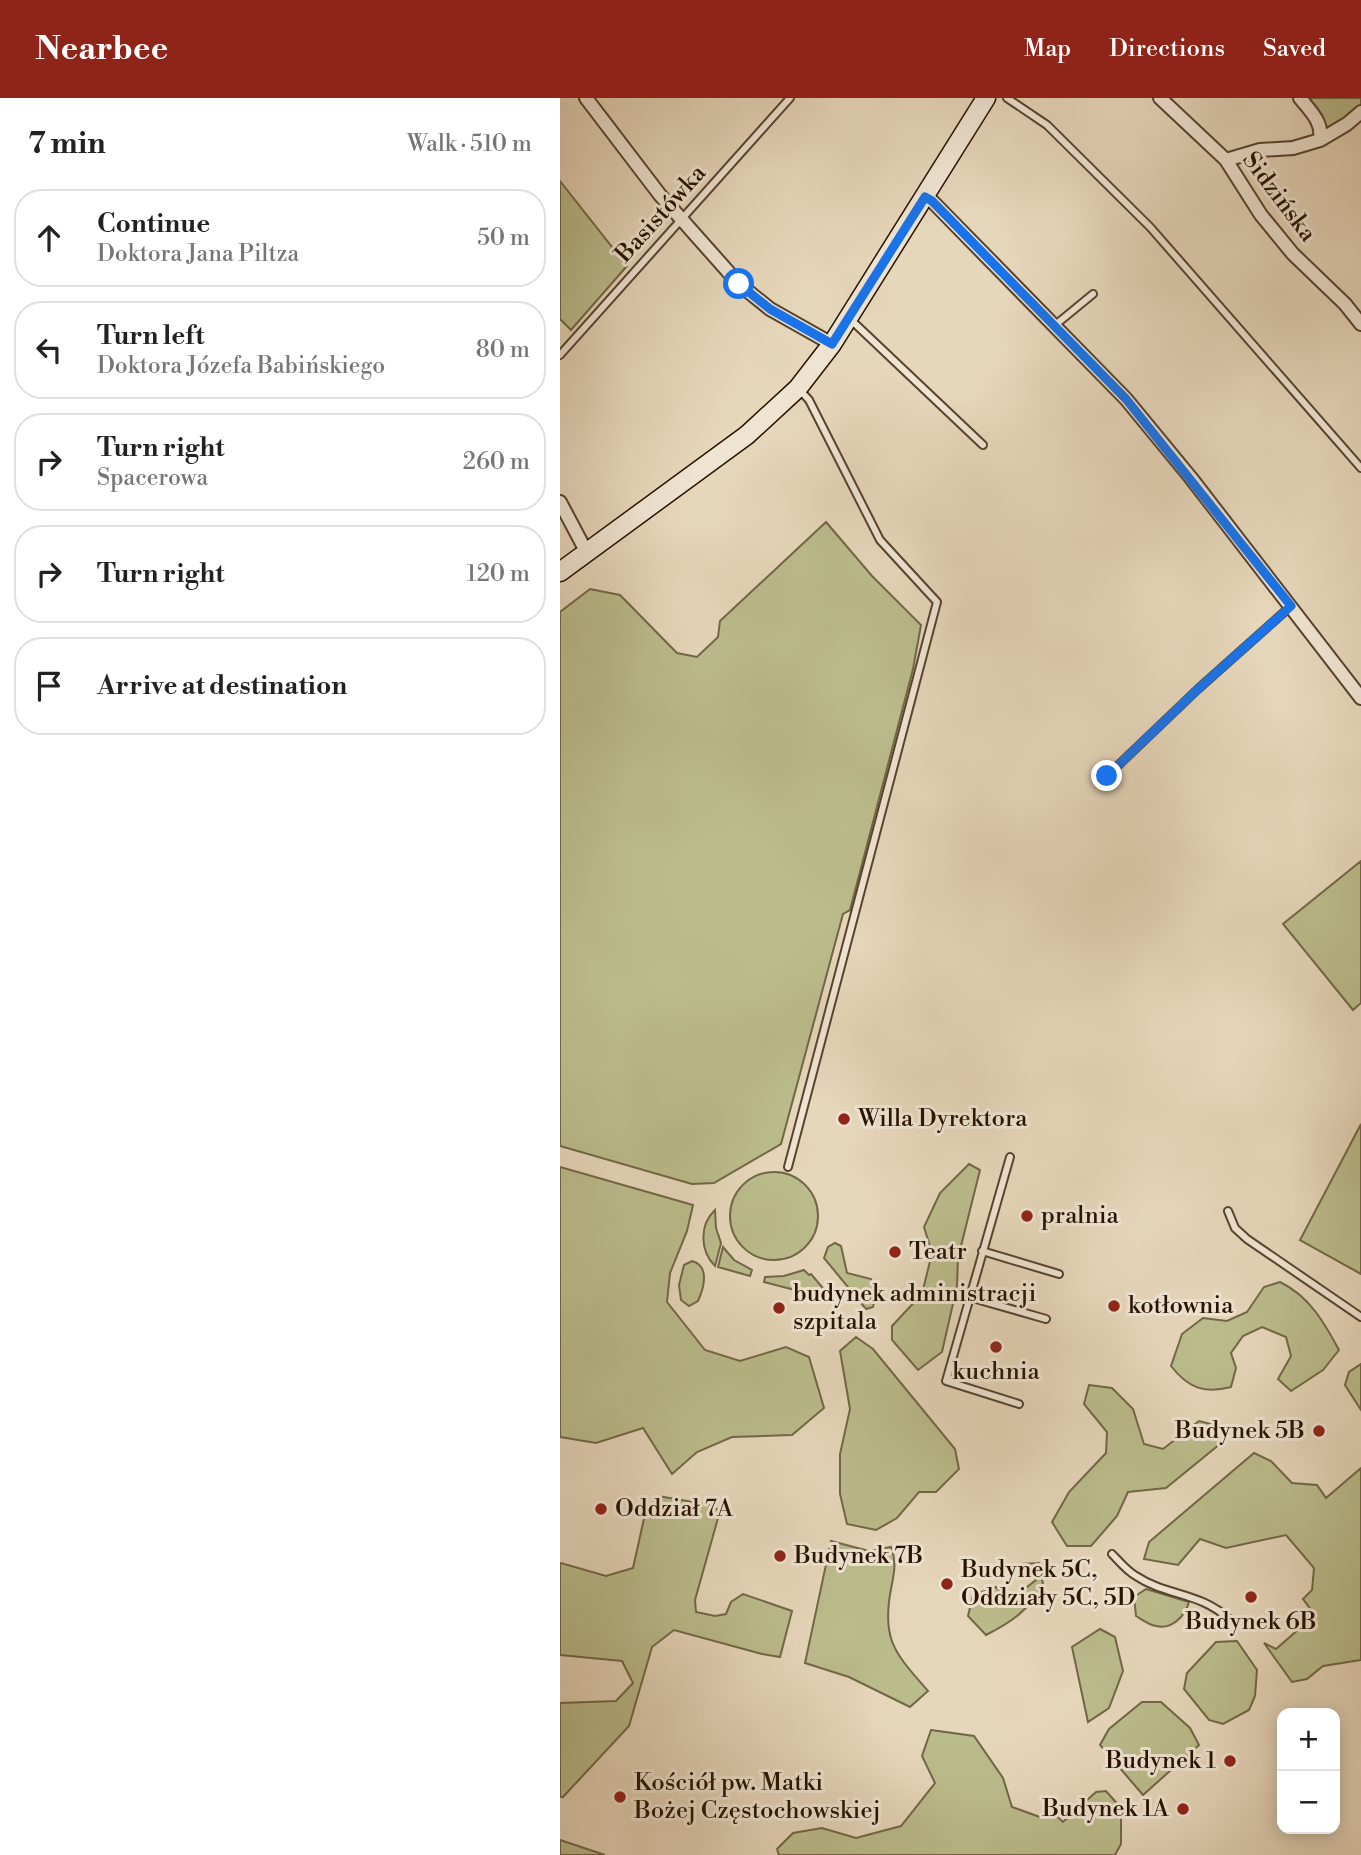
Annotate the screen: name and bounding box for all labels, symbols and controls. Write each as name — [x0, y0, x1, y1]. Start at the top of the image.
text: Nearbee — [35, 29, 168, 70]
text: Map — [1024, 34, 1071, 64]
text: Directions — [1109, 34, 1225, 64]
text: Saved — [1263, 34, 1326, 64]
text: 7 min — [28, 125, 106, 163]
text: Walk · 510 m — [407, 130, 532, 158]
street label: Sidzińska — [1235, 146, 1323, 249]
street label: Basistówka — [609, 158, 713, 270]
text: Continue — [97, 208, 210, 240]
icon: ahead — [30, 219, 68, 257]
text: 50 m — [477, 224, 530, 252]
text: Doktora Jana Piltza — [97, 240, 299, 268]
route start — [723, 268, 754, 299]
text: Turn left — [97, 320, 205, 352]
icon: left — [30, 331, 68, 369]
text: 80 m — [476, 336, 530, 364]
text: Doktora Józefa Babińskiego — [97, 352, 385, 380]
text: Turn right — [97, 432, 225, 464]
icon: right — [30, 443, 68, 481]
text: 260 m — [463, 448, 530, 476]
text: Spacerowa — [97, 464, 208, 492]
icon: right — [30, 555, 68, 593]
text: Turn right — [97, 558, 225, 590]
text: 120 m — [466, 560, 530, 588]
icon: arrive — [30, 667, 68, 705]
text: Arrive at destination — [97, 670, 347, 702]
route end — [1091, 760, 1122, 791]
place label: Willa Dyrektora — [857, 1104, 1028, 1134]
marker: Willa Dyrektora — [836, 1111, 852, 1127]
place label: pralnia — [1041, 1201, 1120, 1231]
marker: pralnia — [1019, 1208, 1035, 1224]
place label: Teatr — [909, 1237, 967, 1267]
marker: Teatr — [887, 1244, 903, 1260]
place label: budynek administracji szpitala — [793, 1279, 1036, 1337]
place label: kotłownia — [1128, 1291, 1234, 1321]
marker: kotłownia — [1106, 1298, 1122, 1314]
marker: budynek administracji szpitala — [771, 1300, 787, 1316]
marker: kuchnia — [988, 1339, 1004, 1355]
place label: kuchnia — [952, 1357, 1041, 1387]
place label: Budynek 5B — [1174, 1416, 1305, 1446]
marker: Budynek 5B — [1311, 1423, 1327, 1439]
place label: Oddział 7A — [615, 1494, 734, 1524]
marker: Oddział 7A — [593, 1501, 609, 1517]
place label: Budynek 7B — [793, 1541, 923, 1571]
marker: Budynek 7B — [772, 1548, 788, 1564]
place label: Budynek 5C, Oddziały 5C, 5D — [960, 1555, 1135, 1613]
marker: Budynek 5C, Oddziały 5C, 5D — [939, 1576, 955, 1592]
marker: Budynek 6B — [1243, 1589, 1259, 1605]
place label: Budynek 6B — [1184, 1607, 1317, 1637]
map controls — [1277, 1708, 1340, 1834]
button: + — [1277, 1708, 1340, 1771]
place label: Budynek 1 — [1105, 1746, 1217, 1776]
marker: Budynek 1 — [1222, 1753, 1238, 1769]
place label: Kościół pw. Matki Bożej Częstochowskiej — [633, 1768, 881, 1826]
button: − — [1277, 1771, 1340, 1834]
marker: Kościół pw. Matki Bożej Częstochowskiej — [612, 1789, 628, 1805]
place label: Budynek 1A — [1041, 1794, 1170, 1824]
marker: Budynek 1A — [1175, 1801, 1191, 1817]

